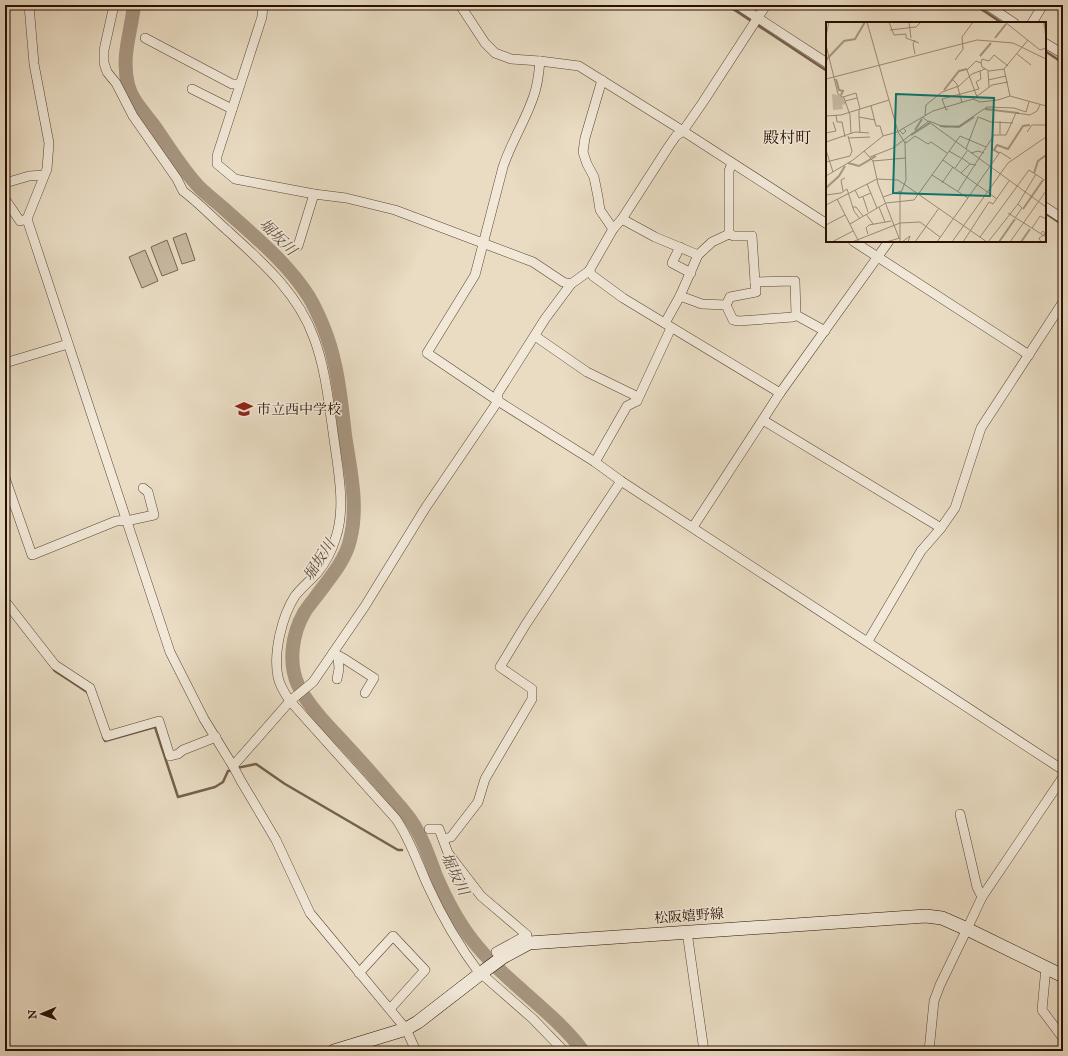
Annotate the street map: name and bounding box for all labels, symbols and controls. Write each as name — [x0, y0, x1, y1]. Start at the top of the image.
inset map — [826, 22, 1046, 242]
district label: 殿村町 — [763, 128, 811, 147]
water label: 堀坂川 — [256, 215, 302, 261]
school or university icon: 市立西中学校 — [234, 399, 254, 419]
place label: 市立西中学校 — [257, 401, 341, 418]
water label: 堀坂川 — [299, 534, 340, 584]
water label: 堀坂川 — [437, 850, 474, 900]
street label: 松阪嬉野線 — [653, 905, 725, 927]
north arrow — [22, 994, 62, 1034]
text: N — [26, 1009, 39, 1019]

